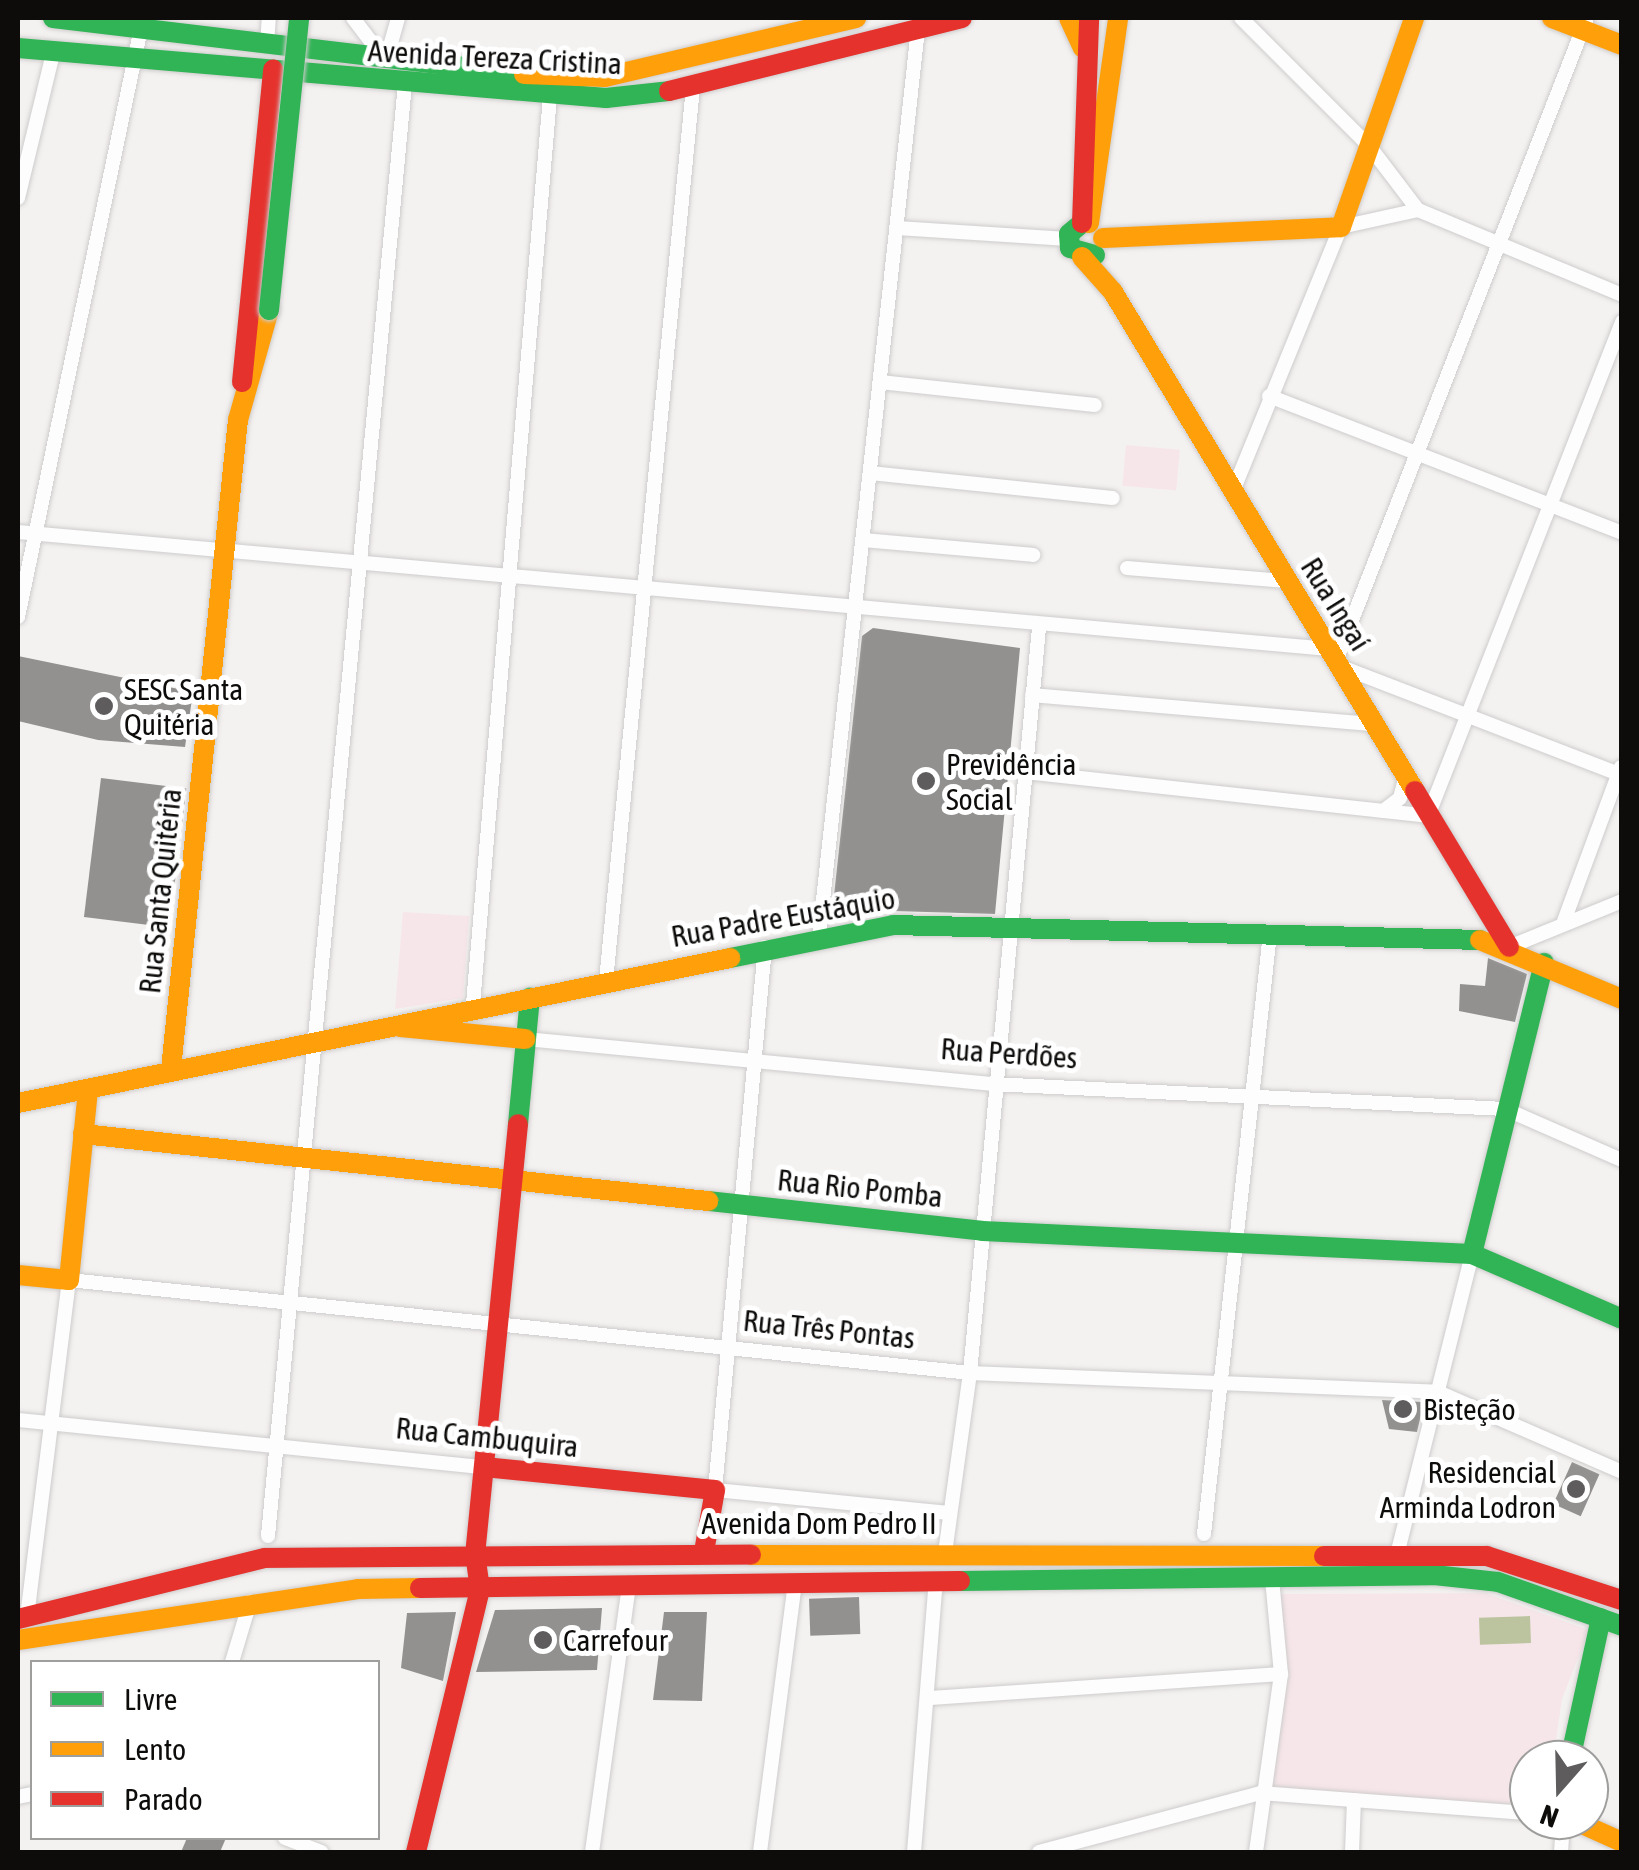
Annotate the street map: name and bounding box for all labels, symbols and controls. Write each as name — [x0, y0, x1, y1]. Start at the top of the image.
street label: Avenida Tereza Cristina — [367, 32, 623, 82]
street label: Rua Ingaí — [1293, 551, 1379, 657]
place label: SESC Santa Quitéria — [124, 671, 243, 742]
marker: SESC Santa Quitéria — [93, 695, 115, 717]
place label: Previdência Social — [946, 746, 1076, 816]
marker: Previdência Social — [915, 770, 937, 792]
street label: Rua Santa Quitéria — [131, 787, 189, 995]
street label: Rua Padre Eustáquio — [668, 880, 898, 954]
street label: Rua Perdões — [939, 1030, 1079, 1076]
street label: Rua Rio Pomba — [776, 1161, 944, 1215]
street label: Rua Três Pontas — [741, 1302, 917, 1356]
place label: Bisteção — [1423, 1391, 1516, 1427]
marker: Bisteção — [1392, 1398, 1414, 1420]
street label: Rua Cambuquira — [394, 1410, 580, 1464]
place label: Residencial Arminda Lodron — [1380, 1454, 1556, 1524]
marker: Residencial Arminda Lodron — [1565, 1478, 1587, 1500]
street label: Avenida Dom Pedro II — [701, 1505, 937, 1541]
place label: Carrefour — [563, 1622, 667, 1658]
marker: Carrefour — [532, 1629, 554, 1651]
legend — [30, 1660, 380, 1840]
text: Livre — [124, 1682, 177, 1716]
text: Lento — [124, 1732, 186, 1766]
north arrow — [1509, 1740, 1609, 1840]
text: Parado — [124, 1782, 203, 1816]
text: N — [1536, 1798, 1563, 1834]

